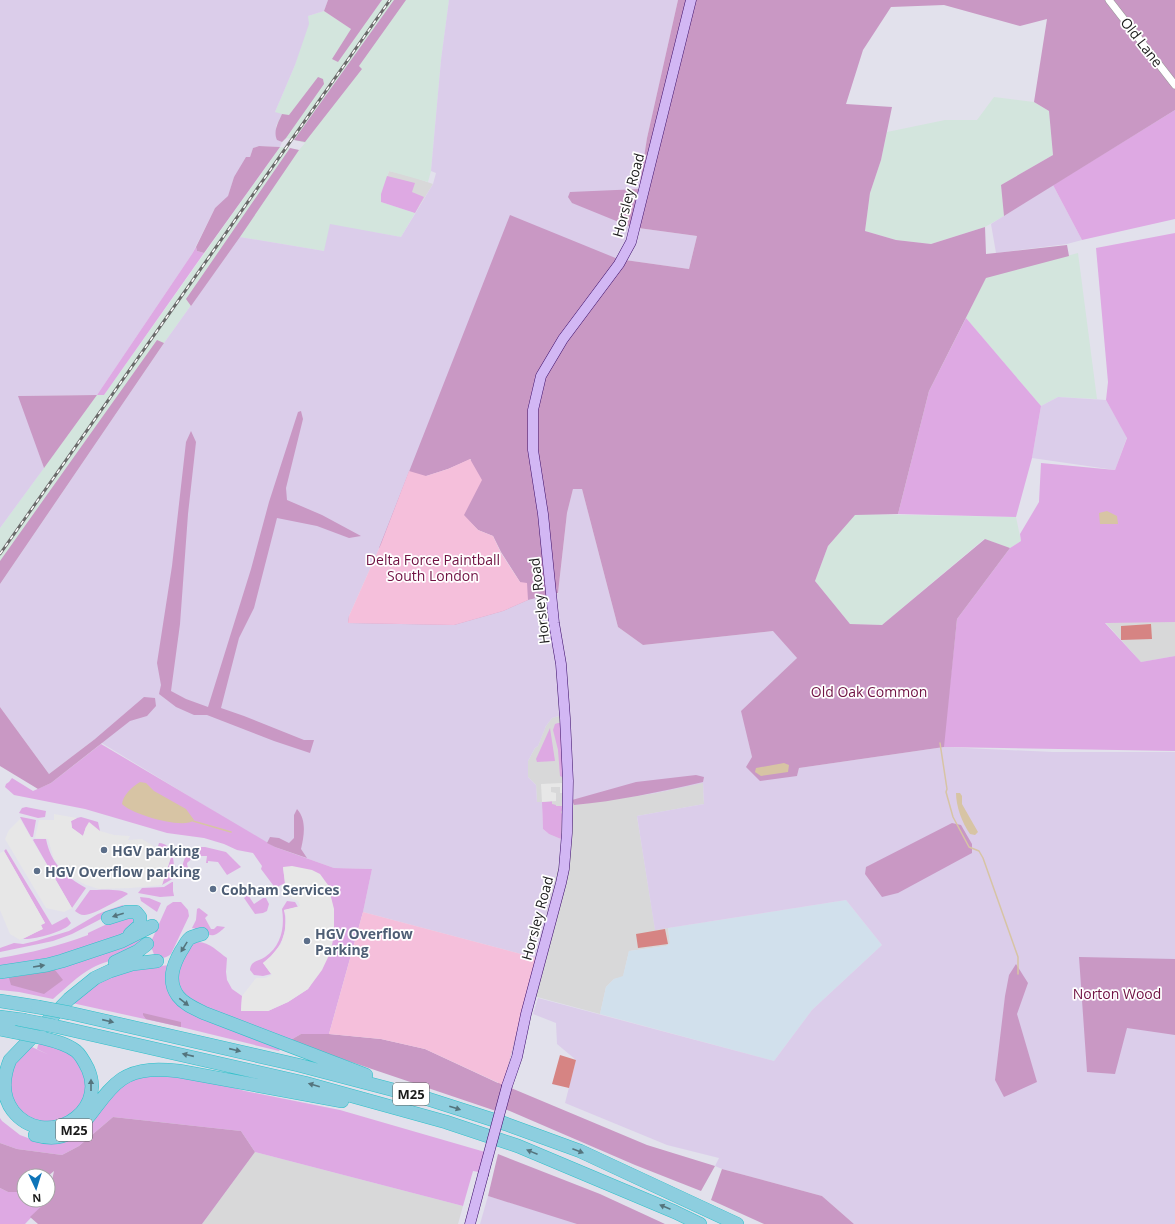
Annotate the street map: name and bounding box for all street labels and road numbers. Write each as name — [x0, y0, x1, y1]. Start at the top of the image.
street label: Old Lane — [1117, 13, 1167, 71]
street label: Horsley Road — [608, 151, 648, 239]
street label: Horsley Road — [524, 557, 554, 645]
street label: Horsley Road — [517, 874, 557, 962]
road number: M25 — [393, 1083, 429, 1105]
road number: M25 — [56, 1119, 92, 1141]

